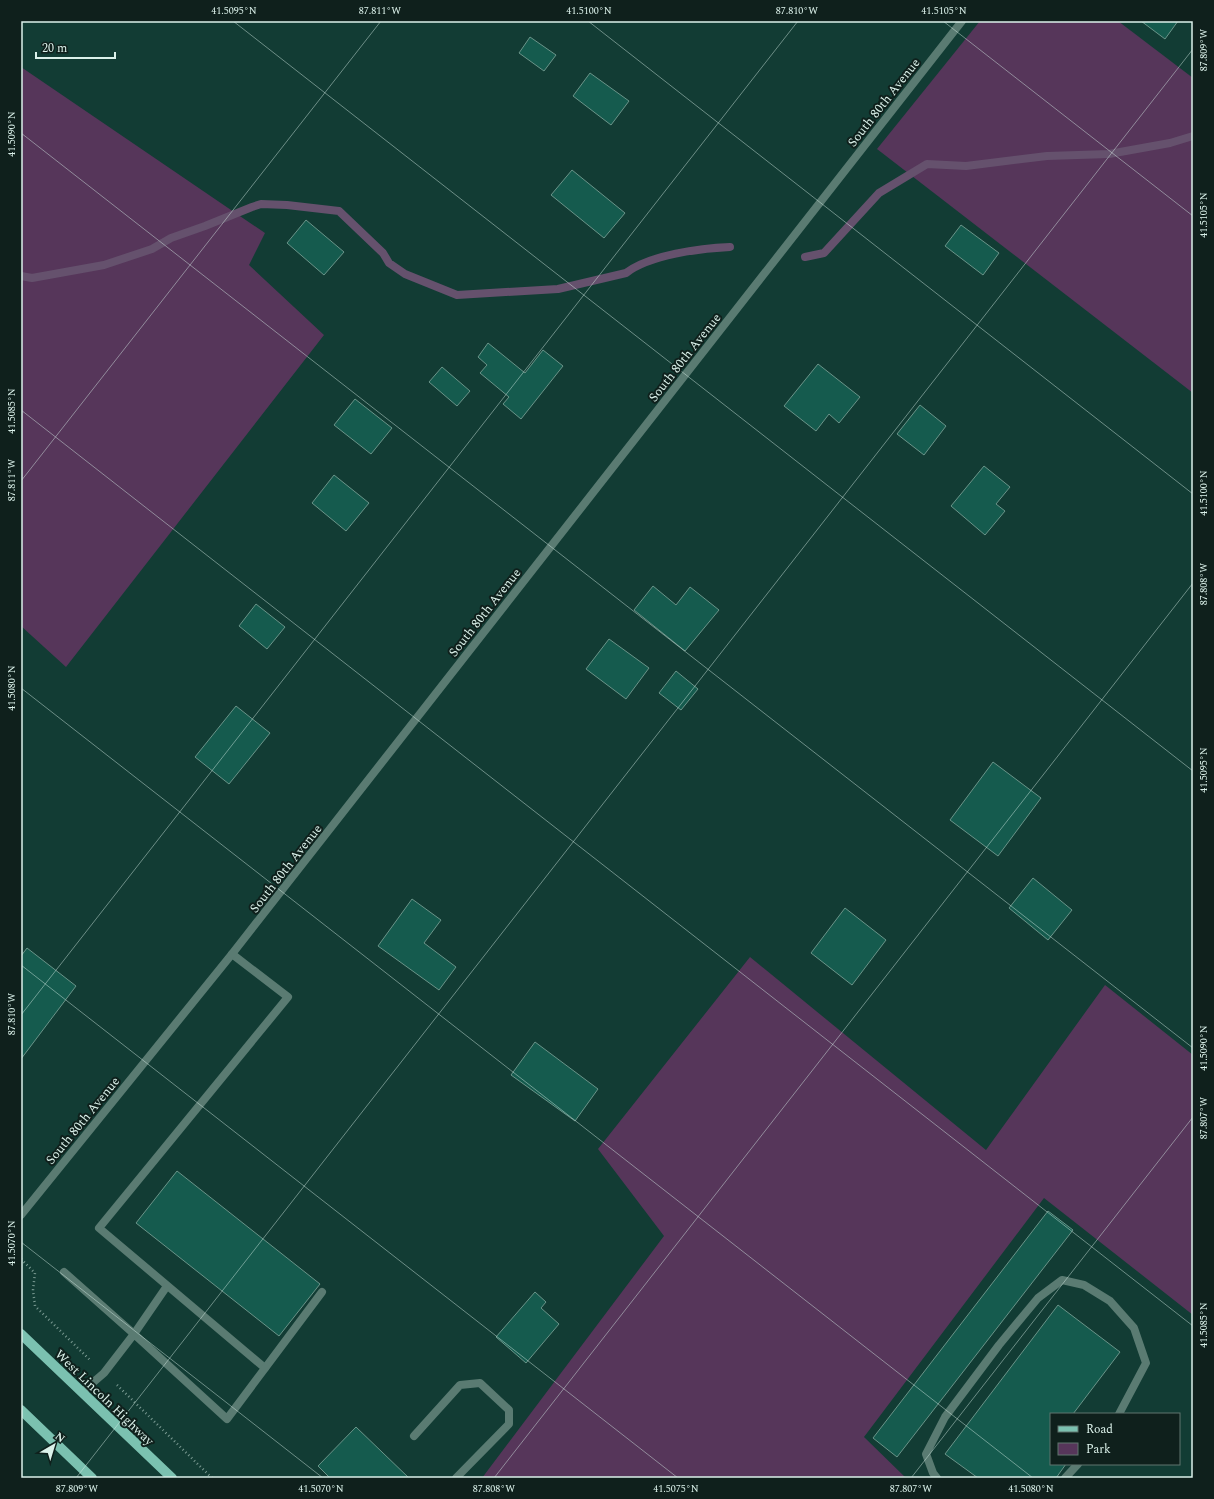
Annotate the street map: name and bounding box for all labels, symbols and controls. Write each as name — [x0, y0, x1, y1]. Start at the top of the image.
text: 41.5095°N — [211, 3, 257, 19]
text: 87.811°W — [359, 3, 401, 19]
text: 41.5100°N — [566, 3, 612, 19]
text: 87.810°W — [776, 3, 818, 19]
text: 41.5105°N — [921, 3, 967, 19]
text: 87.809°W — [1196, 29, 1212, 71]
scale bar — [36, 34, 115, 60]
text: 20 m — [42, 39, 67, 58]
street label: South 80th Avenue — [843, 54, 925, 151]
text: 41.5090°N — [4, 111, 20, 157]
text: 41.5105°N — [1196, 192, 1212, 238]
street label: South 80th Avenue — [644, 309, 726, 406]
text: 41.5085°N — [4, 388, 20, 434]
text: 87.811°W — [4, 459, 20, 501]
text: 41.5100°N — [1196, 470, 1212, 516]
text: 87.808°W — [1196, 563, 1212, 605]
street label: South 80th Avenue — [444, 564, 526, 661]
text: 41.5080°N — [4, 665, 20, 711]
text: 41.5095°N — [1196, 747, 1212, 793]
street label: South 80th Avenue — [245, 820, 327, 917]
text: 87.810°W — [4, 993, 20, 1035]
text: 41.5090°N — [1196, 1025, 1212, 1071]
street label: South 80th Avenue — [41, 1072, 125, 1169]
text: 87.807°W — [1196, 1097, 1212, 1139]
text: 41.5070°N — [4, 1220, 20, 1266]
text: 41.5085°N — [1196, 1302, 1212, 1348]
street label: West Lincoln Highway — [50, 1345, 159, 1451]
legend — [1050, 1413, 1180, 1465]
text: Road — [1086, 1420, 1113, 1439]
north arrow — [34, 1425, 74, 1465]
text: N — [51, 1428, 69, 1447]
text: Park — [1086, 1440, 1111, 1459]
text: 87.809°W — [56, 1481, 98, 1497]
text: 41.5070°N — [298, 1481, 344, 1497]
text: 87.808°W — [473, 1481, 515, 1497]
text: 41.5075°N — [653, 1481, 699, 1497]
text: 87.807°W — [890, 1481, 932, 1497]
text: 41.5080°N — [1008, 1481, 1054, 1497]

